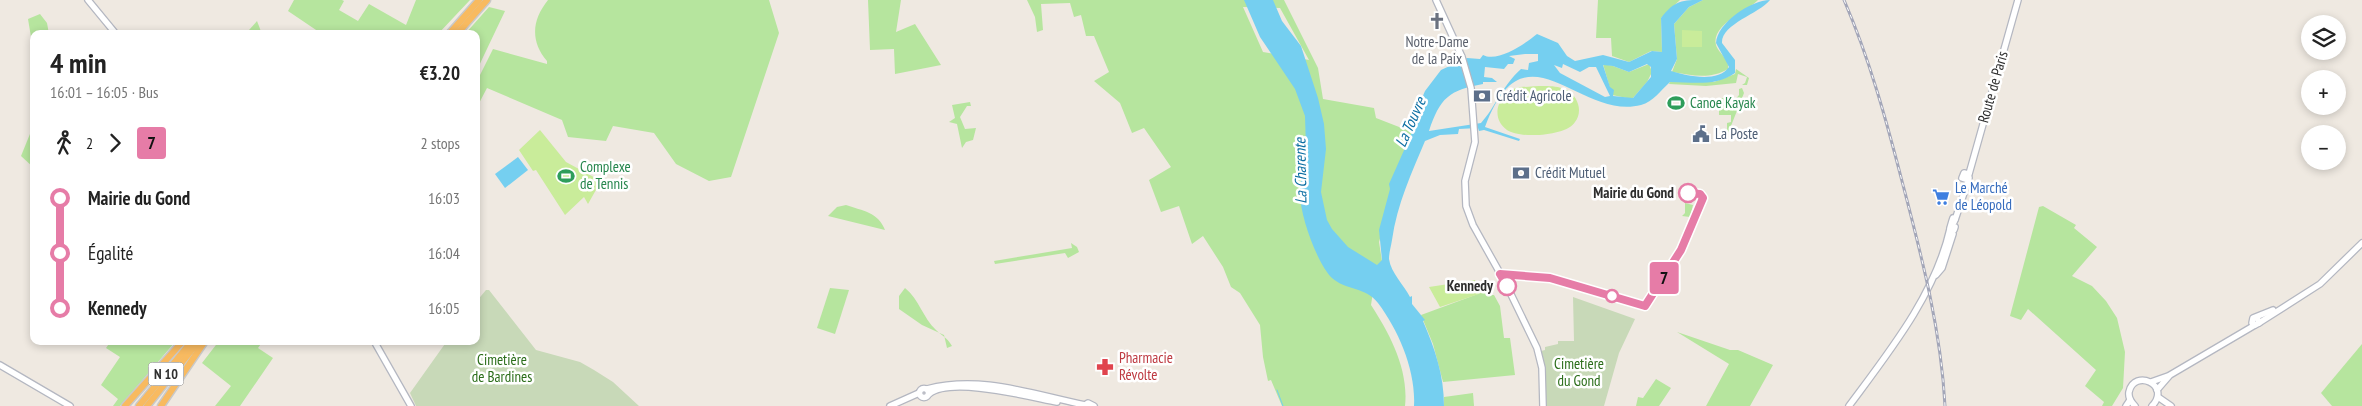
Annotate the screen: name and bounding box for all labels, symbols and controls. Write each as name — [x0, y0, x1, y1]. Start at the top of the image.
church icon: Notre-Dame de la Paix — [1427, 11, 1447, 31]
map controls — [2301, 15, 2346, 170]
button: layers — [2301, 15, 2346, 60]
place label: Notre-Dame de la Paix — [1405, 32, 1469, 68]
text: 4 min — [50, 44, 107, 81]
street label: Route de Paris — [1973, 49, 2012, 125]
text: €3.20 — [420, 61, 460, 85]
button: + — [2301, 70, 2346, 115]
text: 16:01 – 16:05 · Bus — [50, 82, 158, 102]
bank icon: Crédit Agricole — [1472, 86, 1492, 106]
place label: Crédit Agricole — [1496, 86, 1572, 105]
water label: La Touvre — [1390, 93, 1430, 150]
sports icon: Canoe Kayak — [1666, 93, 1686, 113]
place label: Canoe Kayak — [1690, 93, 1756, 112]
public building icon: La Poste — [1691, 124, 1711, 144]
place label: La Poste — [1715, 124, 1758, 143]
button: − — [2301, 125, 2346, 170]
icon: walk — [50, 129, 78, 157]
icon: forward — [101, 129, 129, 157]
text: 7 — [147, 131, 156, 154]
text: 2 — [86, 133, 93, 153]
text: 2 stops — [420, 133, 460, 153]
water label: La Charente — [1289, 137, 1311, 204]
place label: Complexe de Tennis — [580, 157, 631, 193]
bank icon: Crédit Mutuel — [1511, 163, 1531, 183]
place label: Crédit Mutuel — [1535, 163, 1606, 182]
sports icon: Complexe de Tennis — [556, 166, 576, 186]
place label: Le Marché de Léopold — [1955, 178, 2012, 214]
place label: Mairie du Gond — [1593, 183, 1674, 202]
marker: Mairie du Gond — [1678, 183, 1698, 203]
text: Mairie du Gond — [88, 186, 190, 210]
supermarket icon: Le Marché de Léopold — [1931, 187, 1951, 207]
text: 16:03 — [428, 188, 460, 208]
text: Égalité — [88, 241, 133, 265]
text: 16:04 — [428, 243, 460, 263]
line badge: 7 — [1648, 262, 1680, 294]
text: 7 — [1660, 266, 1668, 289]
place label: Kennedy — [1447, 276, 1494, 295]
marker: Kennedy — [1497, 276, 1517, 296]
unlabelled marker — [1605, 289, 1619, 303]
text: Kennedy — [88, 296, 146, 320]
text: 16:05 — [428, 298, 460, 318]
place label: Pharmacie Révolte — [1119, 348, 1173, 384]
park label: Cimetière de Bardines — [472, 350, 532, 386]
park label: Cimetière du Gond — [1554, 354, 1604, 390]
pharmacy icon: Pharmacie Révolte — [1095, 357, 1115, 377]
road number: N 10 — [148, 362, 184, 386]

